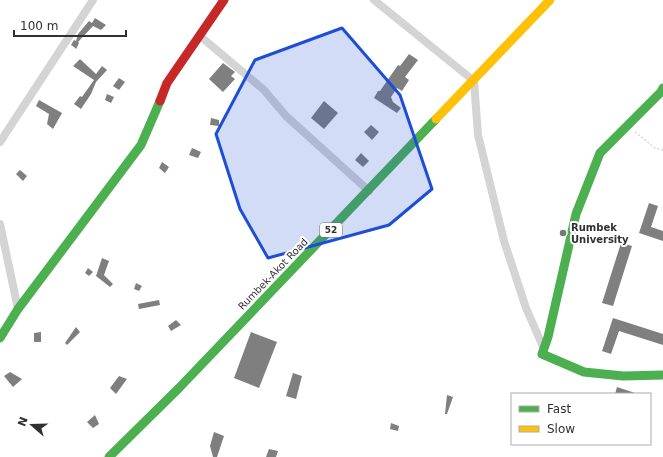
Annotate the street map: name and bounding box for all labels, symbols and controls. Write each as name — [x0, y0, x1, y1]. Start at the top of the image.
scale bar — [14, 12, 126, 38]
text: 100 m — [20, 19, 58, 33]
place label: Rumbek University — [571, 222, 629, 245]
road number: 52 — [320, 223, 342, 237]
marker: Rumbek University — [558, 228, 568, 238]
street label: Rumbek-Akot Road — [236, 236, 310, 312]
legend — [511, 393, 651, 445]
text: Fast — [547, 402, 571, 416]
north arrow — [12, 405, 52, 445]
text: N — [15, 415, 31, 428]
text: Slow — [547, 422, 575, 436]

